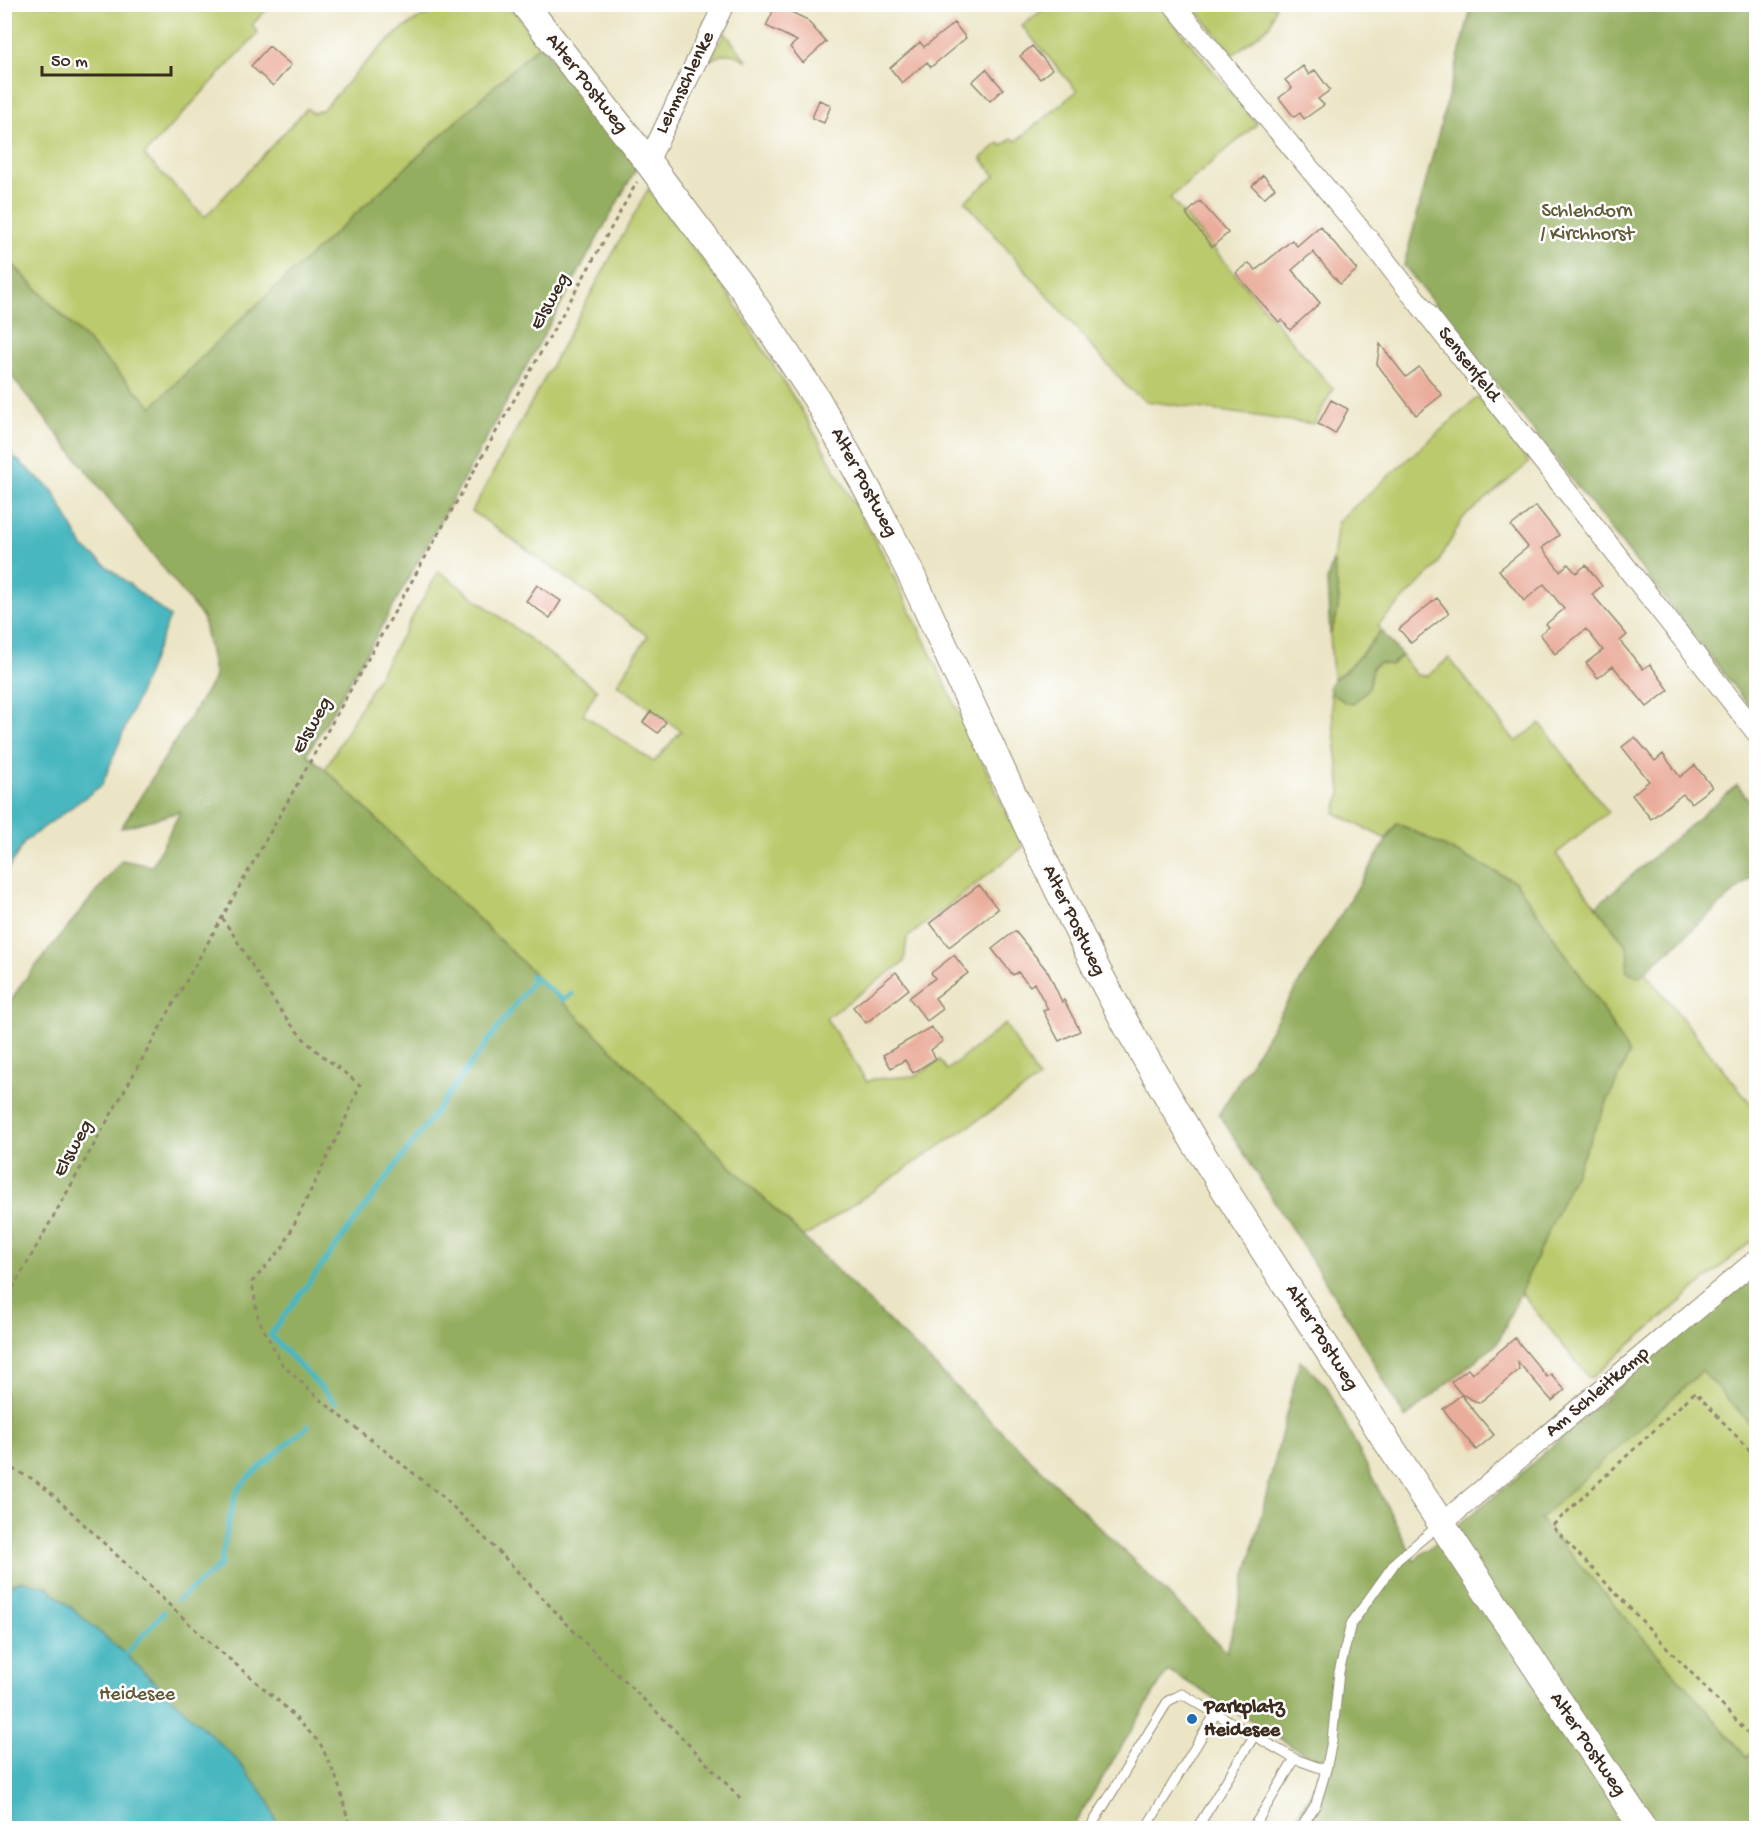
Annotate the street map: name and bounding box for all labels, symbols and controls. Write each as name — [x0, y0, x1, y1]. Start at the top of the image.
street label: Lehmschlenke — [651, 27, 721, 138]
street label: Alter Postweg — [540, 29, 632, 139]
scale bar — [42, 39, 171, 77]
text: 50 m — [51, 52, 88, 73]
park label: Schlehdorn / Kirchhorst — [1540, 201, 1635, 247]
street label: Elsweg — [526, 270, 576, 334]
street label: Sensenfeld — [1432, 323, 1506, 409]
street label: Alter Postweg — [825, 424, 901, 542]
street label: Elsweg — [288, 694, 338, 758]
street label: Alter Postweg — [1036, 862, 1110, 980]
street label: Elsweg — [49, 1117, 99, 1181]
street label: Alter Postweg — [1279, 1281, 1363, 1395]
street label: Am Schleitkamp — [1541, 1343, 1655, 1443]
park label: Heidesee — [99, 1684, 176, 1707]
street label: Alter Postweg — [1544, 1689, 1630, 1801]
place label: Parkplatz Heidesee — [1203, 1697, 1286, 1743]
marker: Parkplatz Heidesee — [1185, 1712, 1199, 1726]

